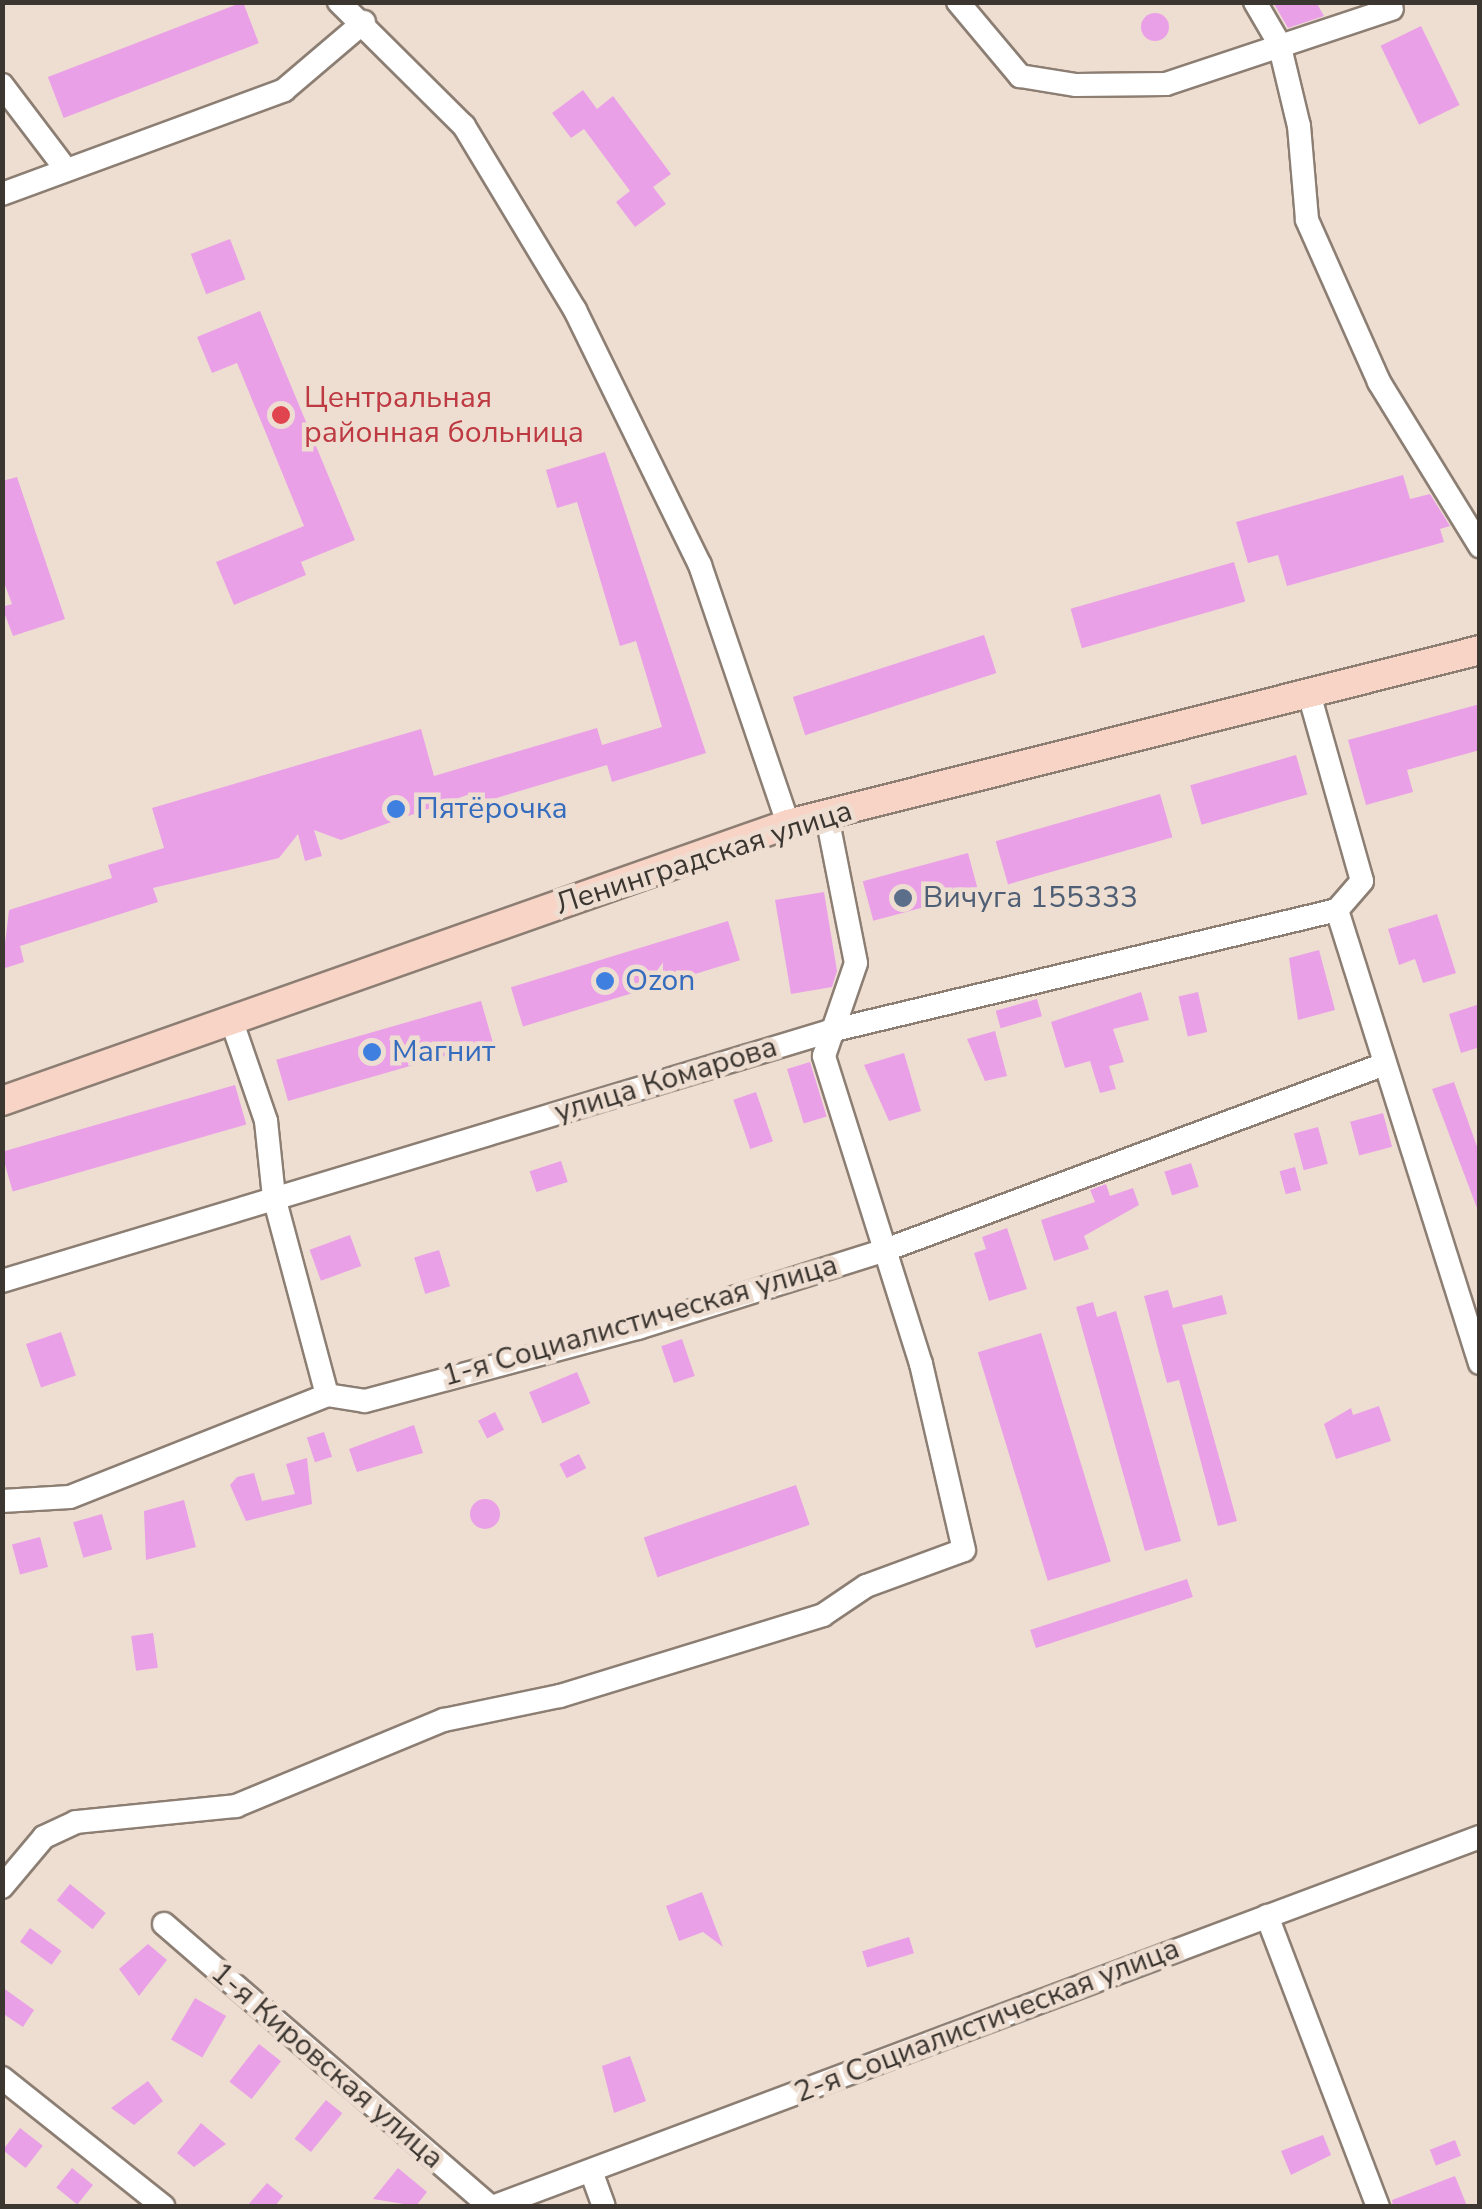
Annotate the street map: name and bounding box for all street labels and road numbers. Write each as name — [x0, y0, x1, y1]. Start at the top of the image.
street label: Ленинградская улица — [551, 793, 857, 923]
street label: улица Комарова — [550, 1029, 782, 1131]
street label: 1-я Социалистическая улица — [438, 1247, 842, 1395]
street label: 2-я Социалистическая улица — [789, 1931, 1185, 2111]
street label: 1-я Кировская улица — [203, 1955, 451, 2177]

